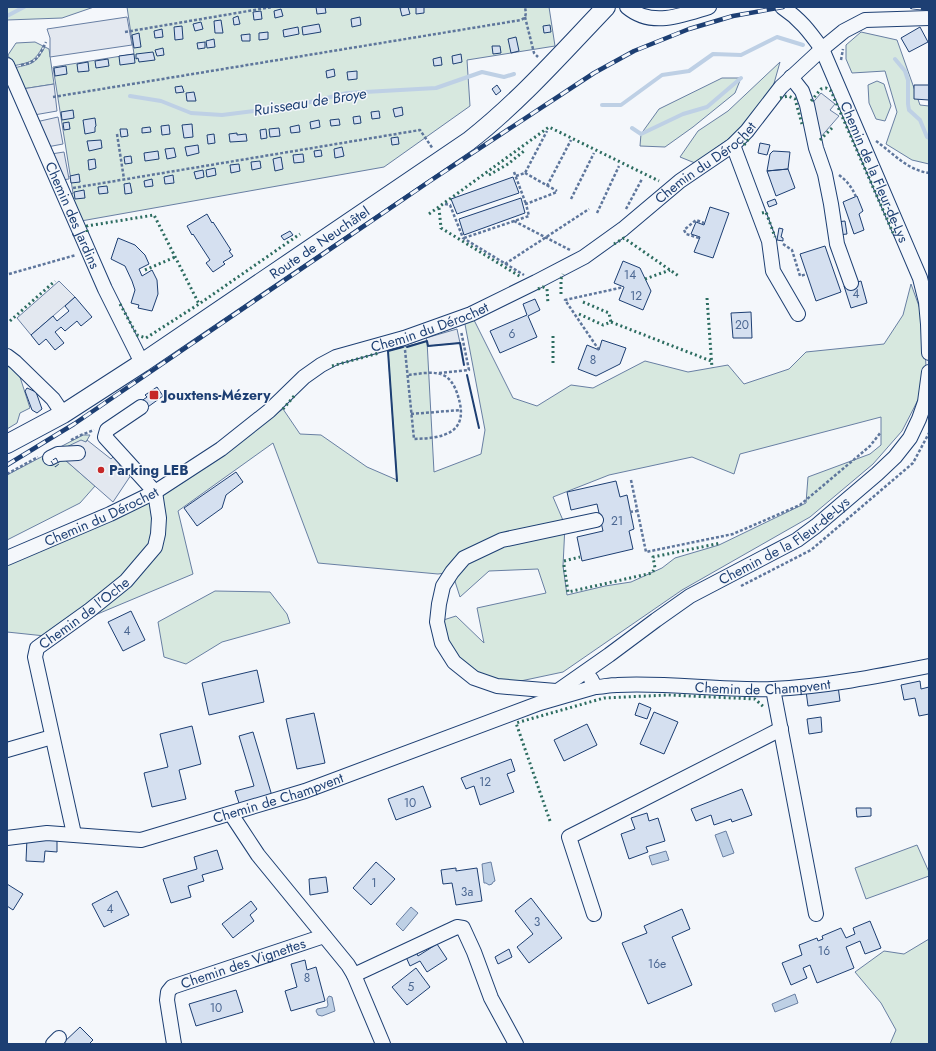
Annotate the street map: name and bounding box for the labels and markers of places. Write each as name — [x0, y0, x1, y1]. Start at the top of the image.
place label: Jouxtens-Mézery — [160, 385, 271, 405]
marker: Jouxtens-Mézery — [148, 389, 160, 401]
place label: Parking LEB — [109, 460, 188, 480]
marker: Parking LEB — [96, 465, 106, 475]

